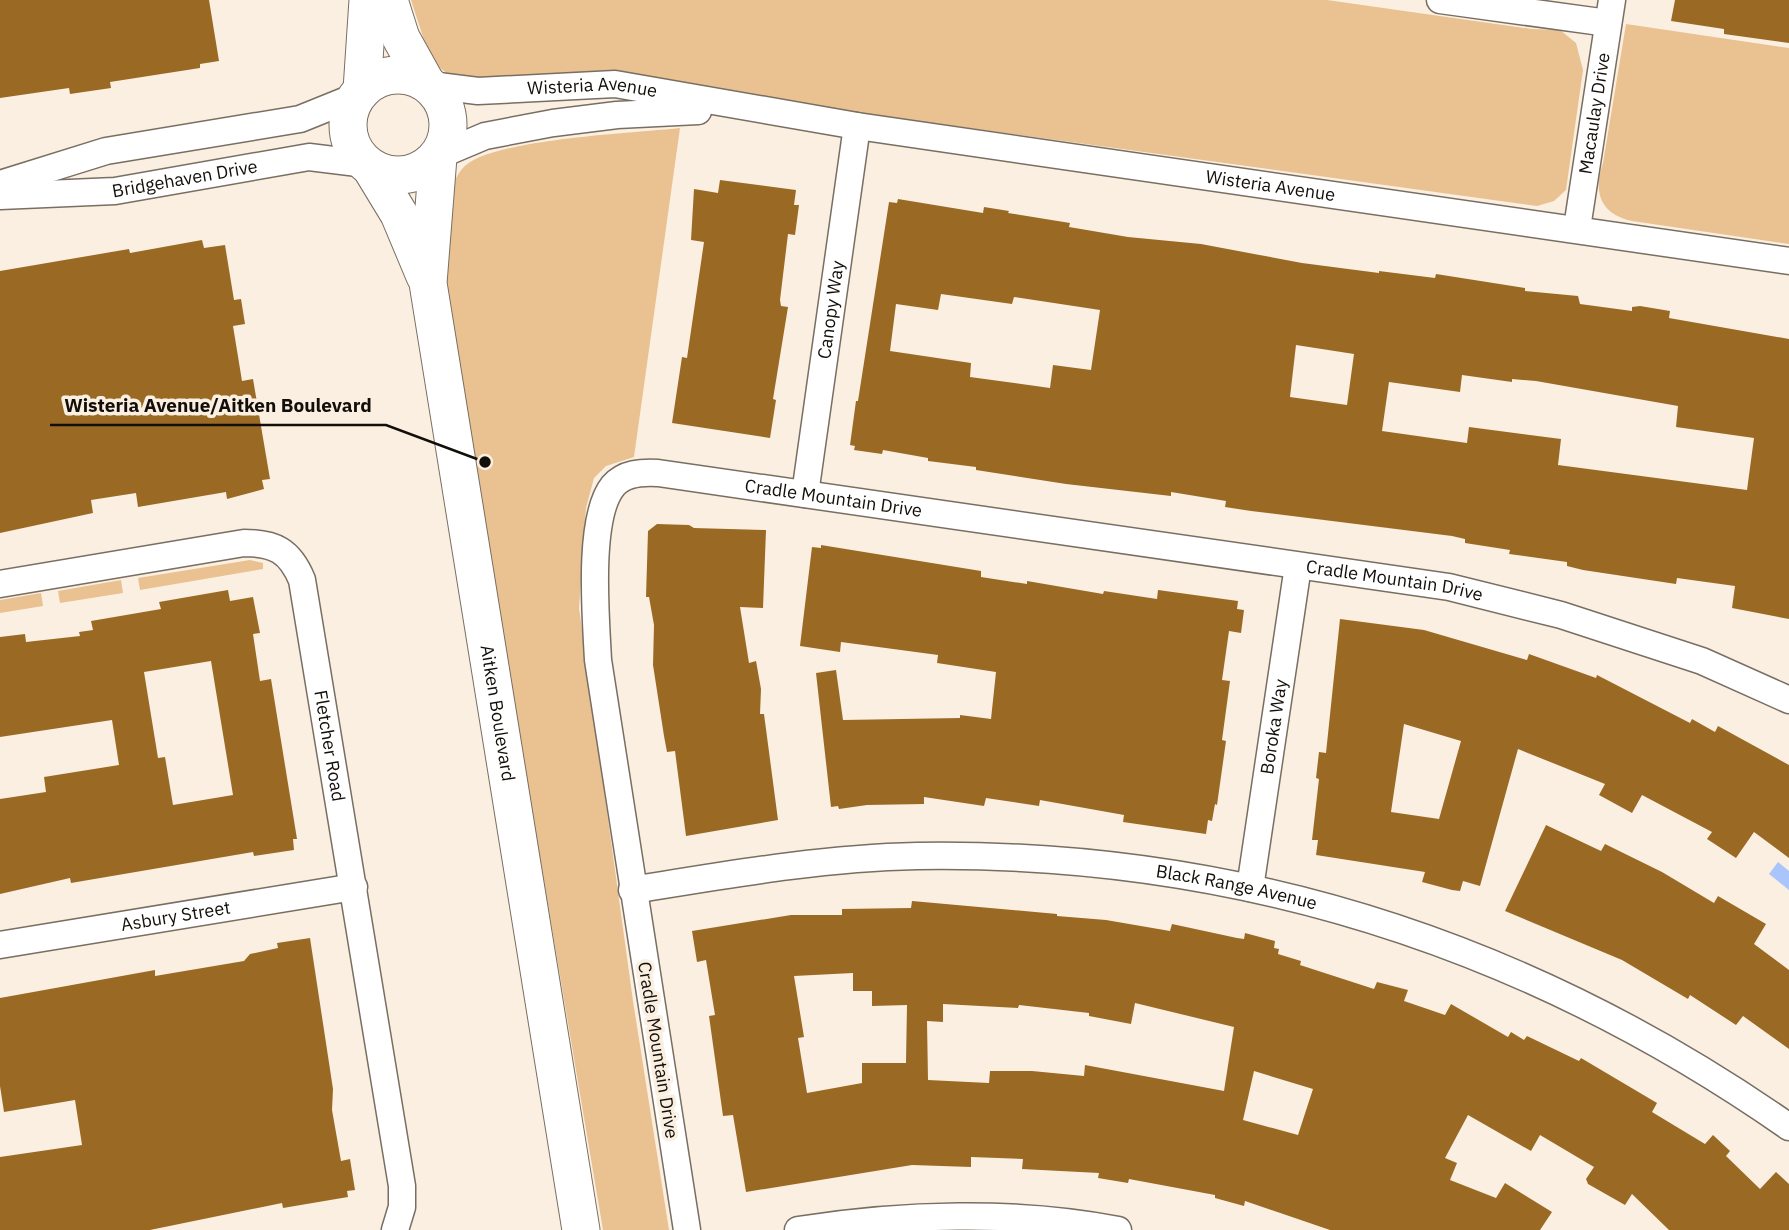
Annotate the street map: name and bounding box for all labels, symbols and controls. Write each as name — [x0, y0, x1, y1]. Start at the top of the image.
street label: Macaulay Drive — [1573, 51, 1615, 176]
street label: Wisteria Avenue — [527, 72, 659, 102]
street label: Bridgehaven Drive — [110, 154, 259, 202]
street label: Wisteria Avenue — [1204, 165, 1337, 206]
street label: Canopy Way — [812, 259, 849, 360]
callout: Wisteria Avenue/Aitken Boulevard — [50, 385, 386, 425]
text: Wisteria Avenue/Aitken Boulevard — [64, 393, 372, 417]
street label: Cradle Mountain Drive — [743, 474, 924, 522]
street label: Cradle Mountain Drive — [1305, 555, 1485, 606]
street label: Aitken Boulevard — [476, 643, 520, 783]
street label: Boroka Way — [1255, 677, 1292, 776]
street label: Fletcher Road — [309, 688, 350, 803]
street label: Black Range Avenue — [1154, 859, 1320, 915]
street label: Asbury Street — [119, 895, 232, 936]
street label: Cradle Mountain Drive — [633, 960, 684, 1140]

